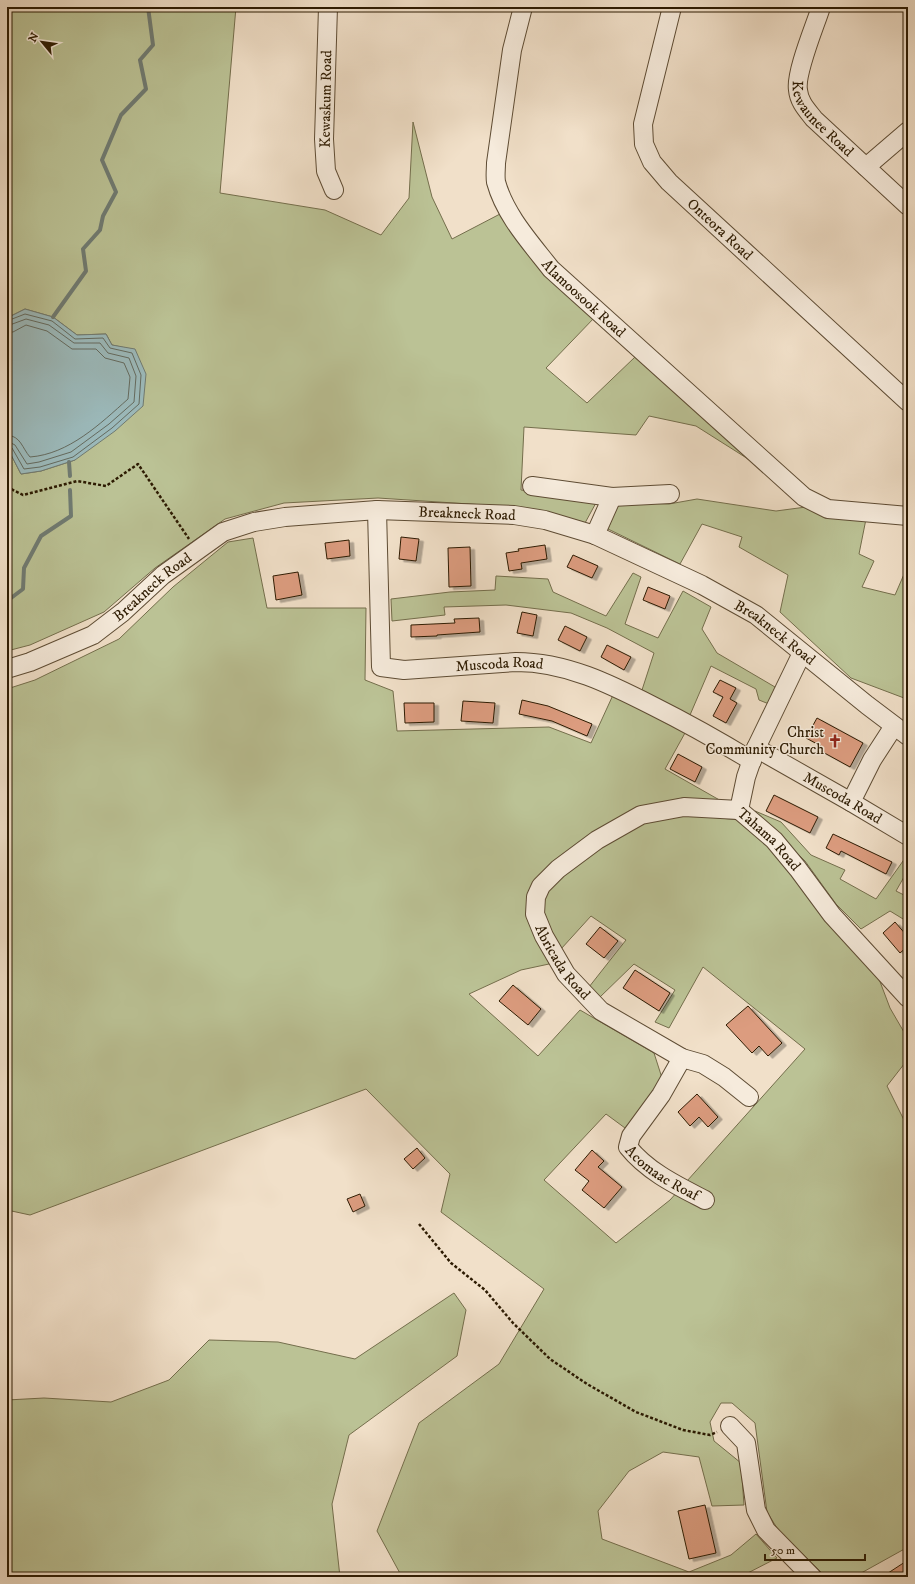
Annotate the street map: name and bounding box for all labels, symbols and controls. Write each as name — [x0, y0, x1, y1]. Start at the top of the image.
north arrow — [22, 22, 62, 62]
text: N — [26, 30, 42, 45]
street label: Kewaskum Road — [316, 49, 336, 148]
street label: Kewaunee Road — [788, 80, 858, 161]
street label: Onteora Road — [683, 194, 757, 264]
street label: Alamoosook Road — [537, 255, 630, 342]
street label: Breakneck Road — [418, 502, 516, 525]
street label: Breakneck Road — [109, 548, 196, 626]
street label: Breakneck Road — [731, 595, 820, 669]
street label: Muscoda Road — [455, 652, 545, 676]
place label: Christ Community Church — [705, 723, 824, 759]
church icon: Christ Community Church — [827, 733, 843, 749]
street label: Muscoda Road — [800, 767, 886, 828]
street label: Tahama Road — [733, 803, 805, 875]
street label: Abricada Road — [531, 922, 595, 1004]
street label: Acomaac Roaf — [621, 1141, 704, 1206]
scale bar — [765, 1536, 865, 1562]
text: 50 m — [771, 1543, 795, 1558]

